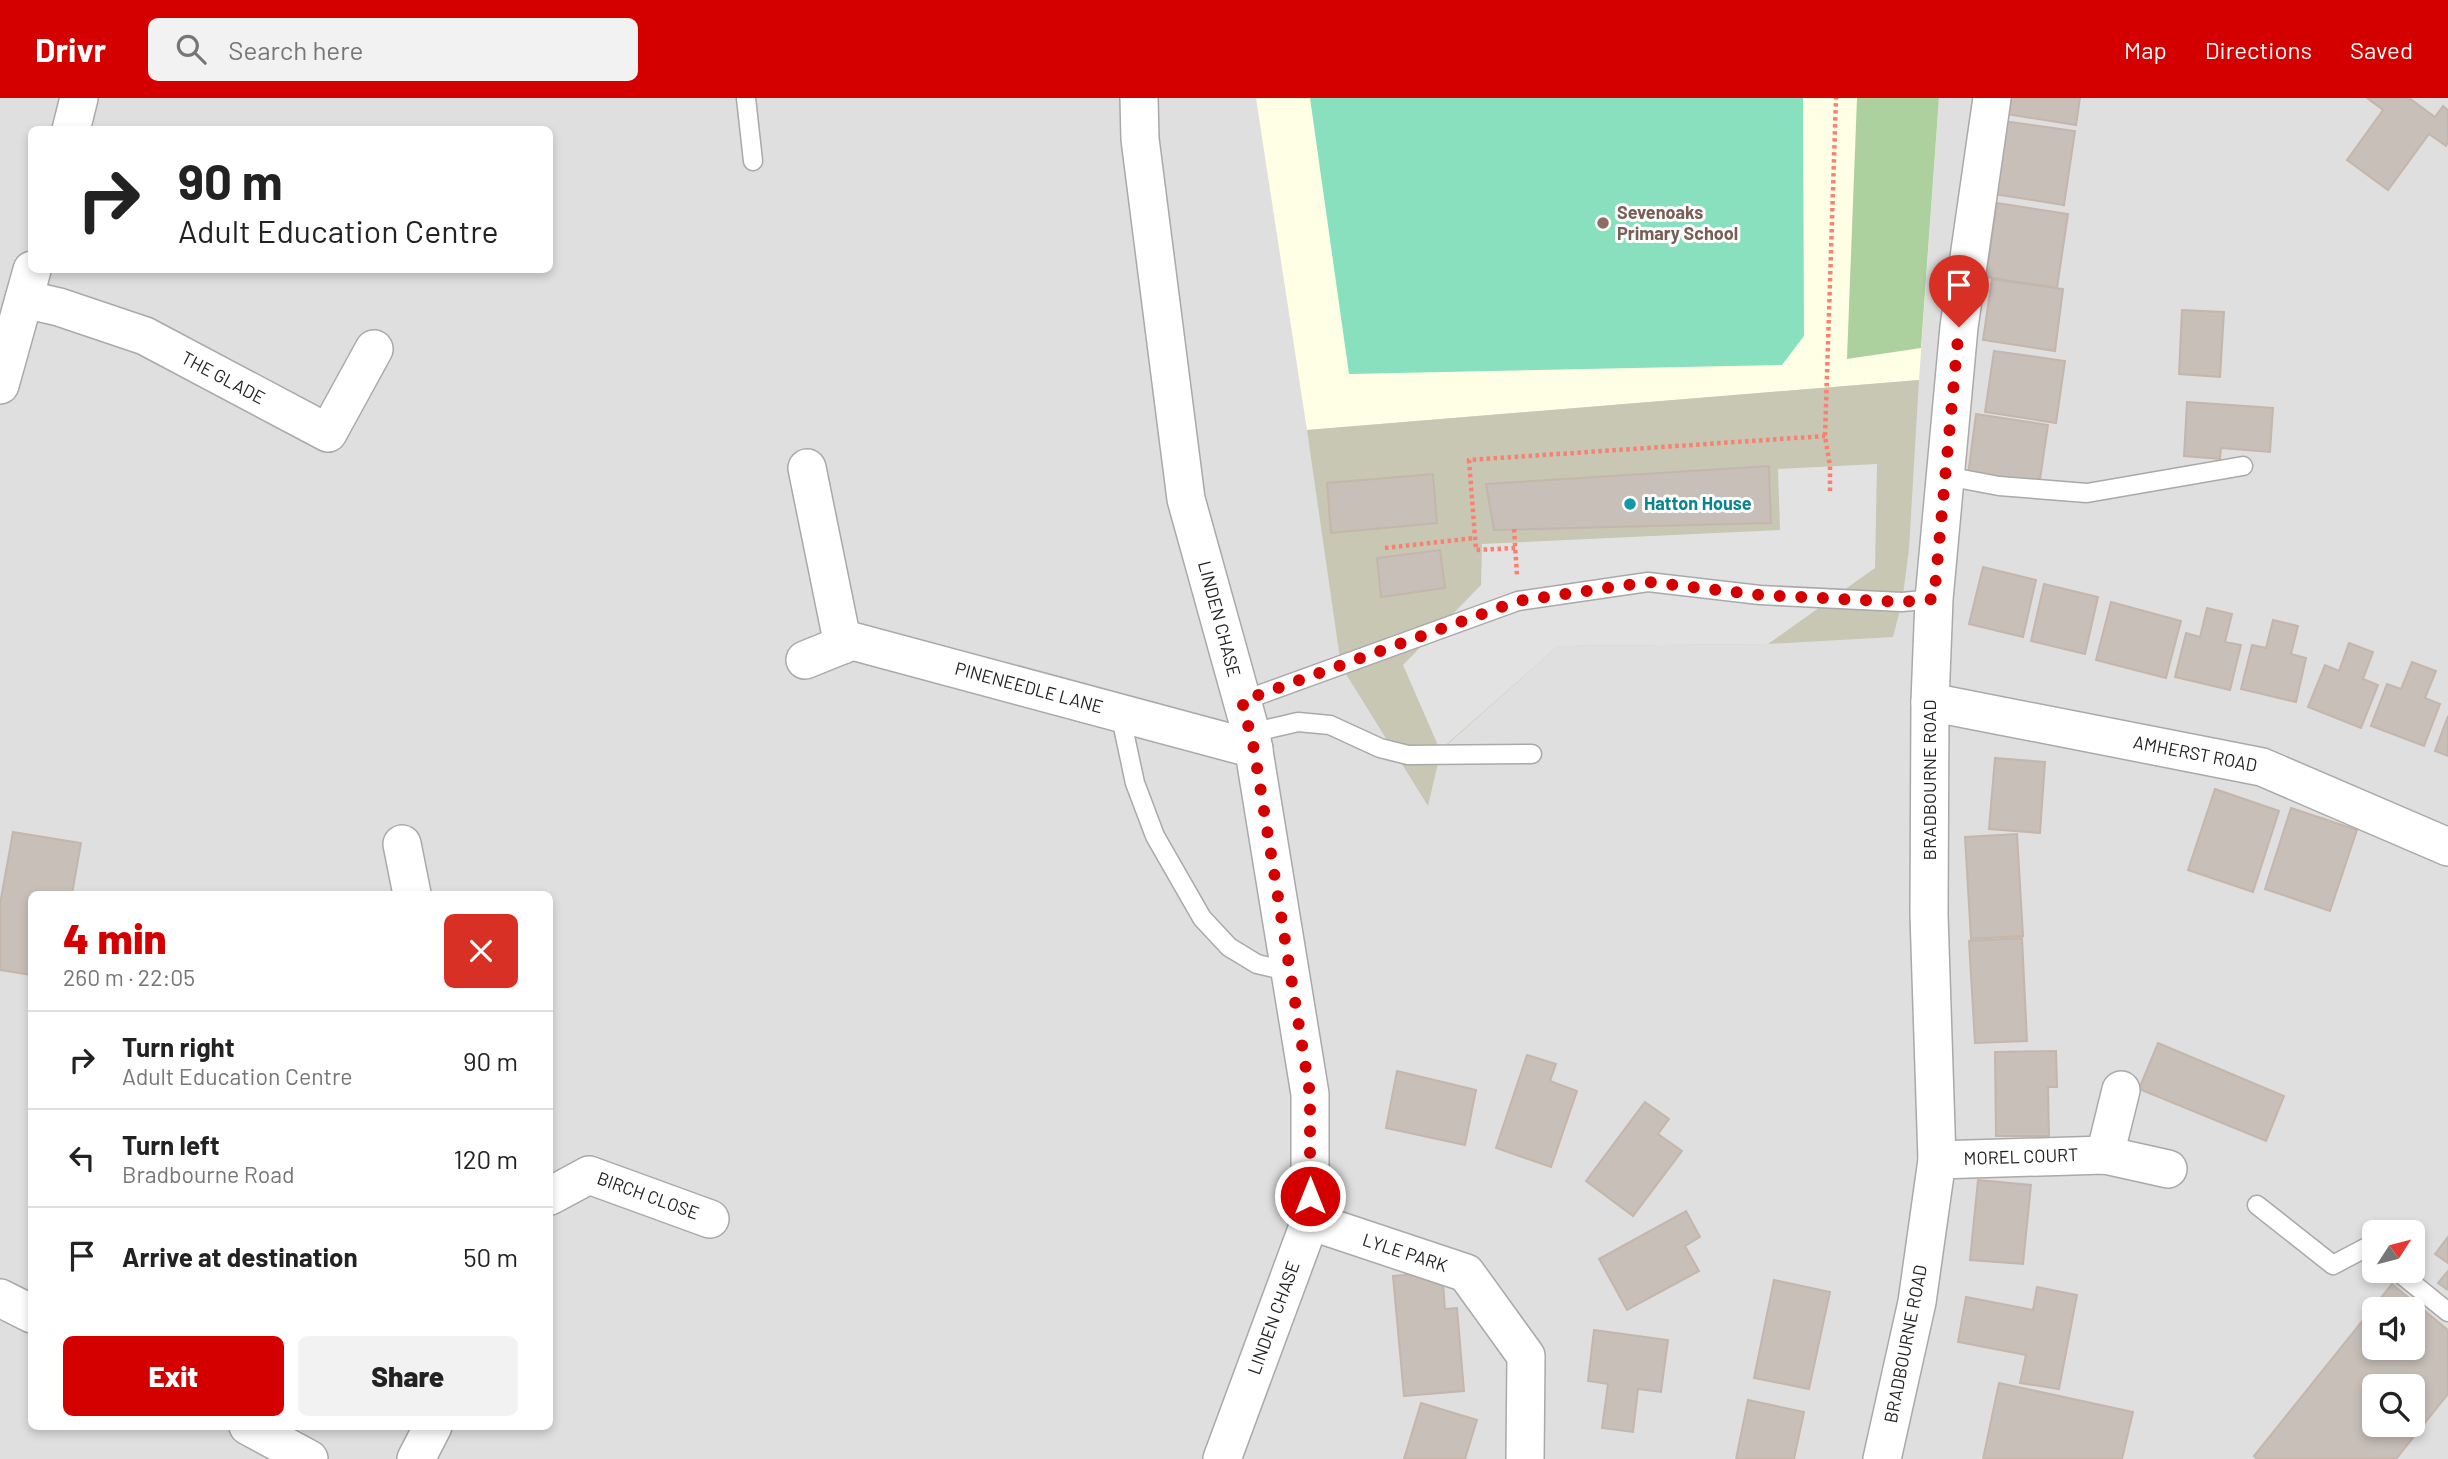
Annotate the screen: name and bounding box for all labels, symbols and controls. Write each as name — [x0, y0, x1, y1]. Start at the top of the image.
search box — [148, 18, 638, 81]
text: Drivr — [35, 29, 106, 69]
icon: search — [172, 30, 210, 68]
text: Search here — [228, 34, 363, 65]
text: Map — [2124, 35, 2167, 64]
text: Directions — [2205, 35, 2312, 64]
text: Saved — [2350, 35, 2413, 64]
text: 90 m — [178, 151, 283, 210]
icon: right — [63, 154, 154, 245]
place label: Sevenoaks Primary School — [1617, 201, 1738, 244]
text: Adult Education Centre — [178, 211, 499, 249]
marker: Sevenoaks Primary School — [1595, 215, 1611, 231]
pin — [1929, 255, 1989, 327]
icon: arrive — [1940, 266, 1978, 304]
street label: THE GLADE — [178, 346, 269, 408]
place label: Hatton House — [1644, 492, 1752, 514]
marker: Hatton House — [1622, 496, 1638, 512]
street label: LINDEN CHASE — [1194, 558, 1246, 679]
street label: PINENEEDLE LANE — [953, 657, 1106, 717]
street label: BRADBOURNE ROAD — [1918, 700, 1940, 860]
street label: AMHERST ROAD — [2131, 730, 2259, 776]
text: 4 min — [63, 912, 167, 962]
button: close — [444, 914, 518, 988]
text: 260 m · 22:05 — [63, 963, 195, 991]
text: Turn right — [122, 1031, 235, 1062]
icon: right — [63, 1041, 101, 1079]
text: 90 m — [463, 1045, 518, 1076]
text: Adult Education Centre — [122, 1062, 352, 1090]
text: Turn left — [122, 1129, 220, 1160]
icon: left — [63, 1139, 101, 1177]
text: 120 m — [454, 1143, 518, 1174]
street label: MOREL COURT — [1963, 1143, 2079, 1169]
position arrow — [1273, 1159, 1347, 1233]
text: Bradbourne Road — [122, 1160, 295, 1188]
street label: BIRCH CLOSE — [594, 1166, 702, 1224]
north arrow — [2362, 1220, 2426, 1283]
map controls — [2362, 1220, 2425, 1437]
street label: LYLE PARK — [1360, 1228, 1451, 1276]
icon: arrive — [63, 1237, 101, 1275]
text: Arrive at destination — [122, 1241, 358, 1272]
text: 50 m — [463, 1241, 518, 1272]
street label: LINDEN CHASE — [1242, 1258, 1304, 1377]
street label: BRADBOURNE ROAD — [1879, 1263, 1931, 1425]
button: sound — [2362, 1297, 2425, 1360]
button: Exit — [63, 1336, 284, 1416]
button: Share — [298, 1336, 518, 1416]
button: search — [2362, 1374, 2425, 1437]

